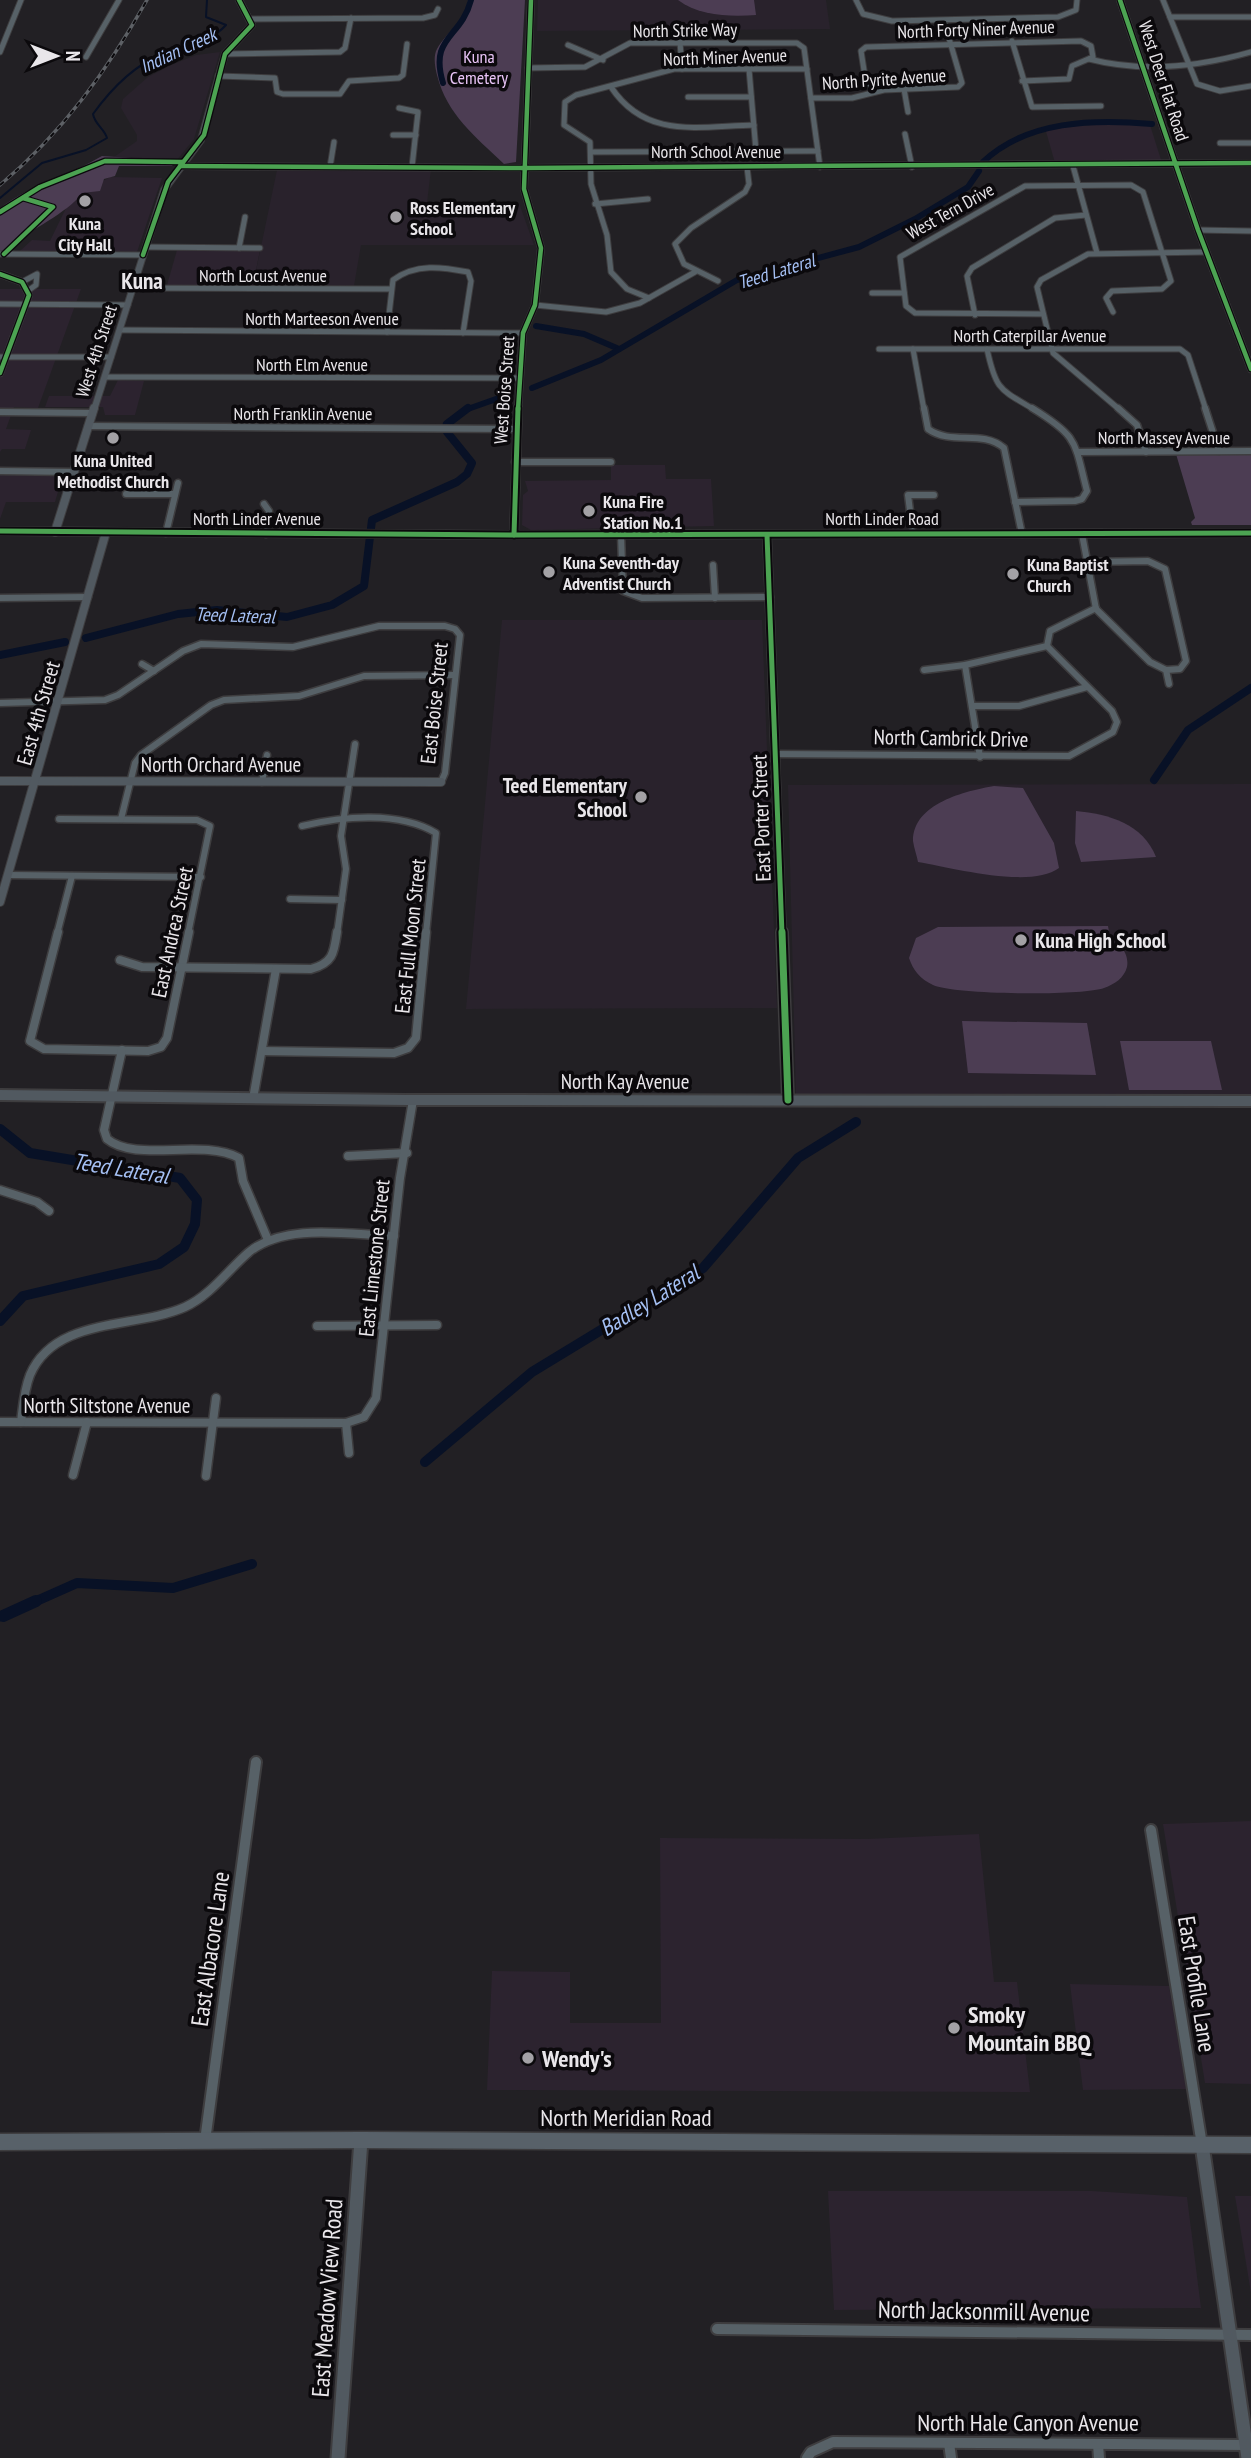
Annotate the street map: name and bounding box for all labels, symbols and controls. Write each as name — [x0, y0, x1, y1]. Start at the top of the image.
street label: North Forty Niner Avenue — [897, 15, 1055, 43]
street label: North Strike Way — [633, 18, 738, 42]
street label: West Deer Flat Road — [1134, 18, 1194, 144]
north arrow — [21, 21, 91, 91]
water label: Indian Creek — [136, 21, 222, 78]
street label: North Miner Avenue — [663, 43, 787, 71]
park label: Kuna Cemetery — [450, 45, 508, 89]
text: N — [61, 51, 85, 61]
street label: North Pyrite Avenue — [821, 63, 947, 95]
street label: North School Avenue — [651, 140, 781, 163]
street label: West Tern Drive — [902, 178, 998, 244]
marker: Kuna City Hall — [77, 193, 93, 209]
place label: Ross Elementary School — [410, 196, 516, 240]
marker: Ross Elementary School — [388, 209, 404, 225]
place label: Kuna City Hall — [58, 212, 112, 256]
water label: Teed Lateral — [734, 247, 819, 294]
street label: North Locust Avenue — [199, 264, 327, 287]
district label: Kuna — [121, 266, 163, 295]
street label: West 4th Street — [70, 302, 122, 400]
street label: North Marteeson Avenue — [245, 307, 399, 330]
street label: North Caterpillar Avenue — [954, 324, 1107, 347]
street label: West Boise Street — [489, 335, 519, 445]
street label: North Elm Avenue — [256, 353, 368, 376]
street label: North Franklin Avenue — [234, 402, 372, 425]
street label: North Massey Avenue — [1098, 426, 1230, 449]
marker: Kuna United Methodist Church — [105, 430, 121, 446]
place label: Kuna United Methodist Church — [57, 449, 169, 493]
place label: Kuna Fire Station No.1 — [603, 490, 683, 534]
marker: Kuna Fire Station No.1 — [581, 503, 597, 519]
street label: North Linder Avenue — [193, 507, 321, 530]
street label: North Linder Road — [825, 507, 939, 530]
place label: Kuna Seventh-day Adventist Church — [562, 551, 680, 595]
place label: Kuna Baptist Church — [1027, 553, 1109, 597]
marker: Kuna Seventh-day Adventist Church — [541, 564, 557, 580]
marker: Kuna Baptist Church — [1005, 566, 1021, 582]
water label: Teed Lateral — [195, 602, 277, 628]
street label: East Boise Street — [414, 641, 454, 765]
street label: East 4th Street — [10, 658, 66, 768]
street label: North Cambrick Drive — [873, 723, 1029, 753]
street label: North Orchard Avenue — [141, 751, 301, 778]
street label: East Porter Street — [745, 754, 777, 882]
place label: Teed Elementary School — [503, 772, 628, 823]
marker: Teed Elementary School — [633, 789, 649, 805]
street label: East Full Moon Street — [388, 857, 432, 1015]
street label: East Andrea Street — [145, 864, 199, 1000]
place label: Kuna High School — [1035, 927, 1167, 954]
marker: Kuna High School — [1013, 932, 1029, 948]
street label: North Kay Avenue — [561, 1068, 689, 1095]
water label: Teed Lateral — [71, 1146, 174, 1190]
street label: East Limestone Street — [352, 1178, 396, 1338]
water label: Badley Lateral — [594, 1257, 707, 1342]
street label: North Siltstone Avenue — [24, 1392, 190, 1419]
street label: East Albacore Lane — [184, 1870, 236, 2028]
street label: East Profile Lane — [1171, 1914, 1223, 2054]
place label: Smoky Mountain BBQ — [968, 1999, 1092, 2058]
marker: Smoky Mountain BBQ — [946, 2020, 962, 2036]
place label: Wendy's — [541, 2043, 612, 2074]
marker: Wendy's — [520, 2050, 536, 2066]
street label: North Meridian Road — [540, 2102, 712, 2133]
street label: East Meadow View Road — [305, 2198, 349, 2398]
street label: North Jacksonmill Avenue — [878, 2294, 1090, 2328]
street label: North Hale Canyon Avenue — [917, 2407, 1139, 2438]

